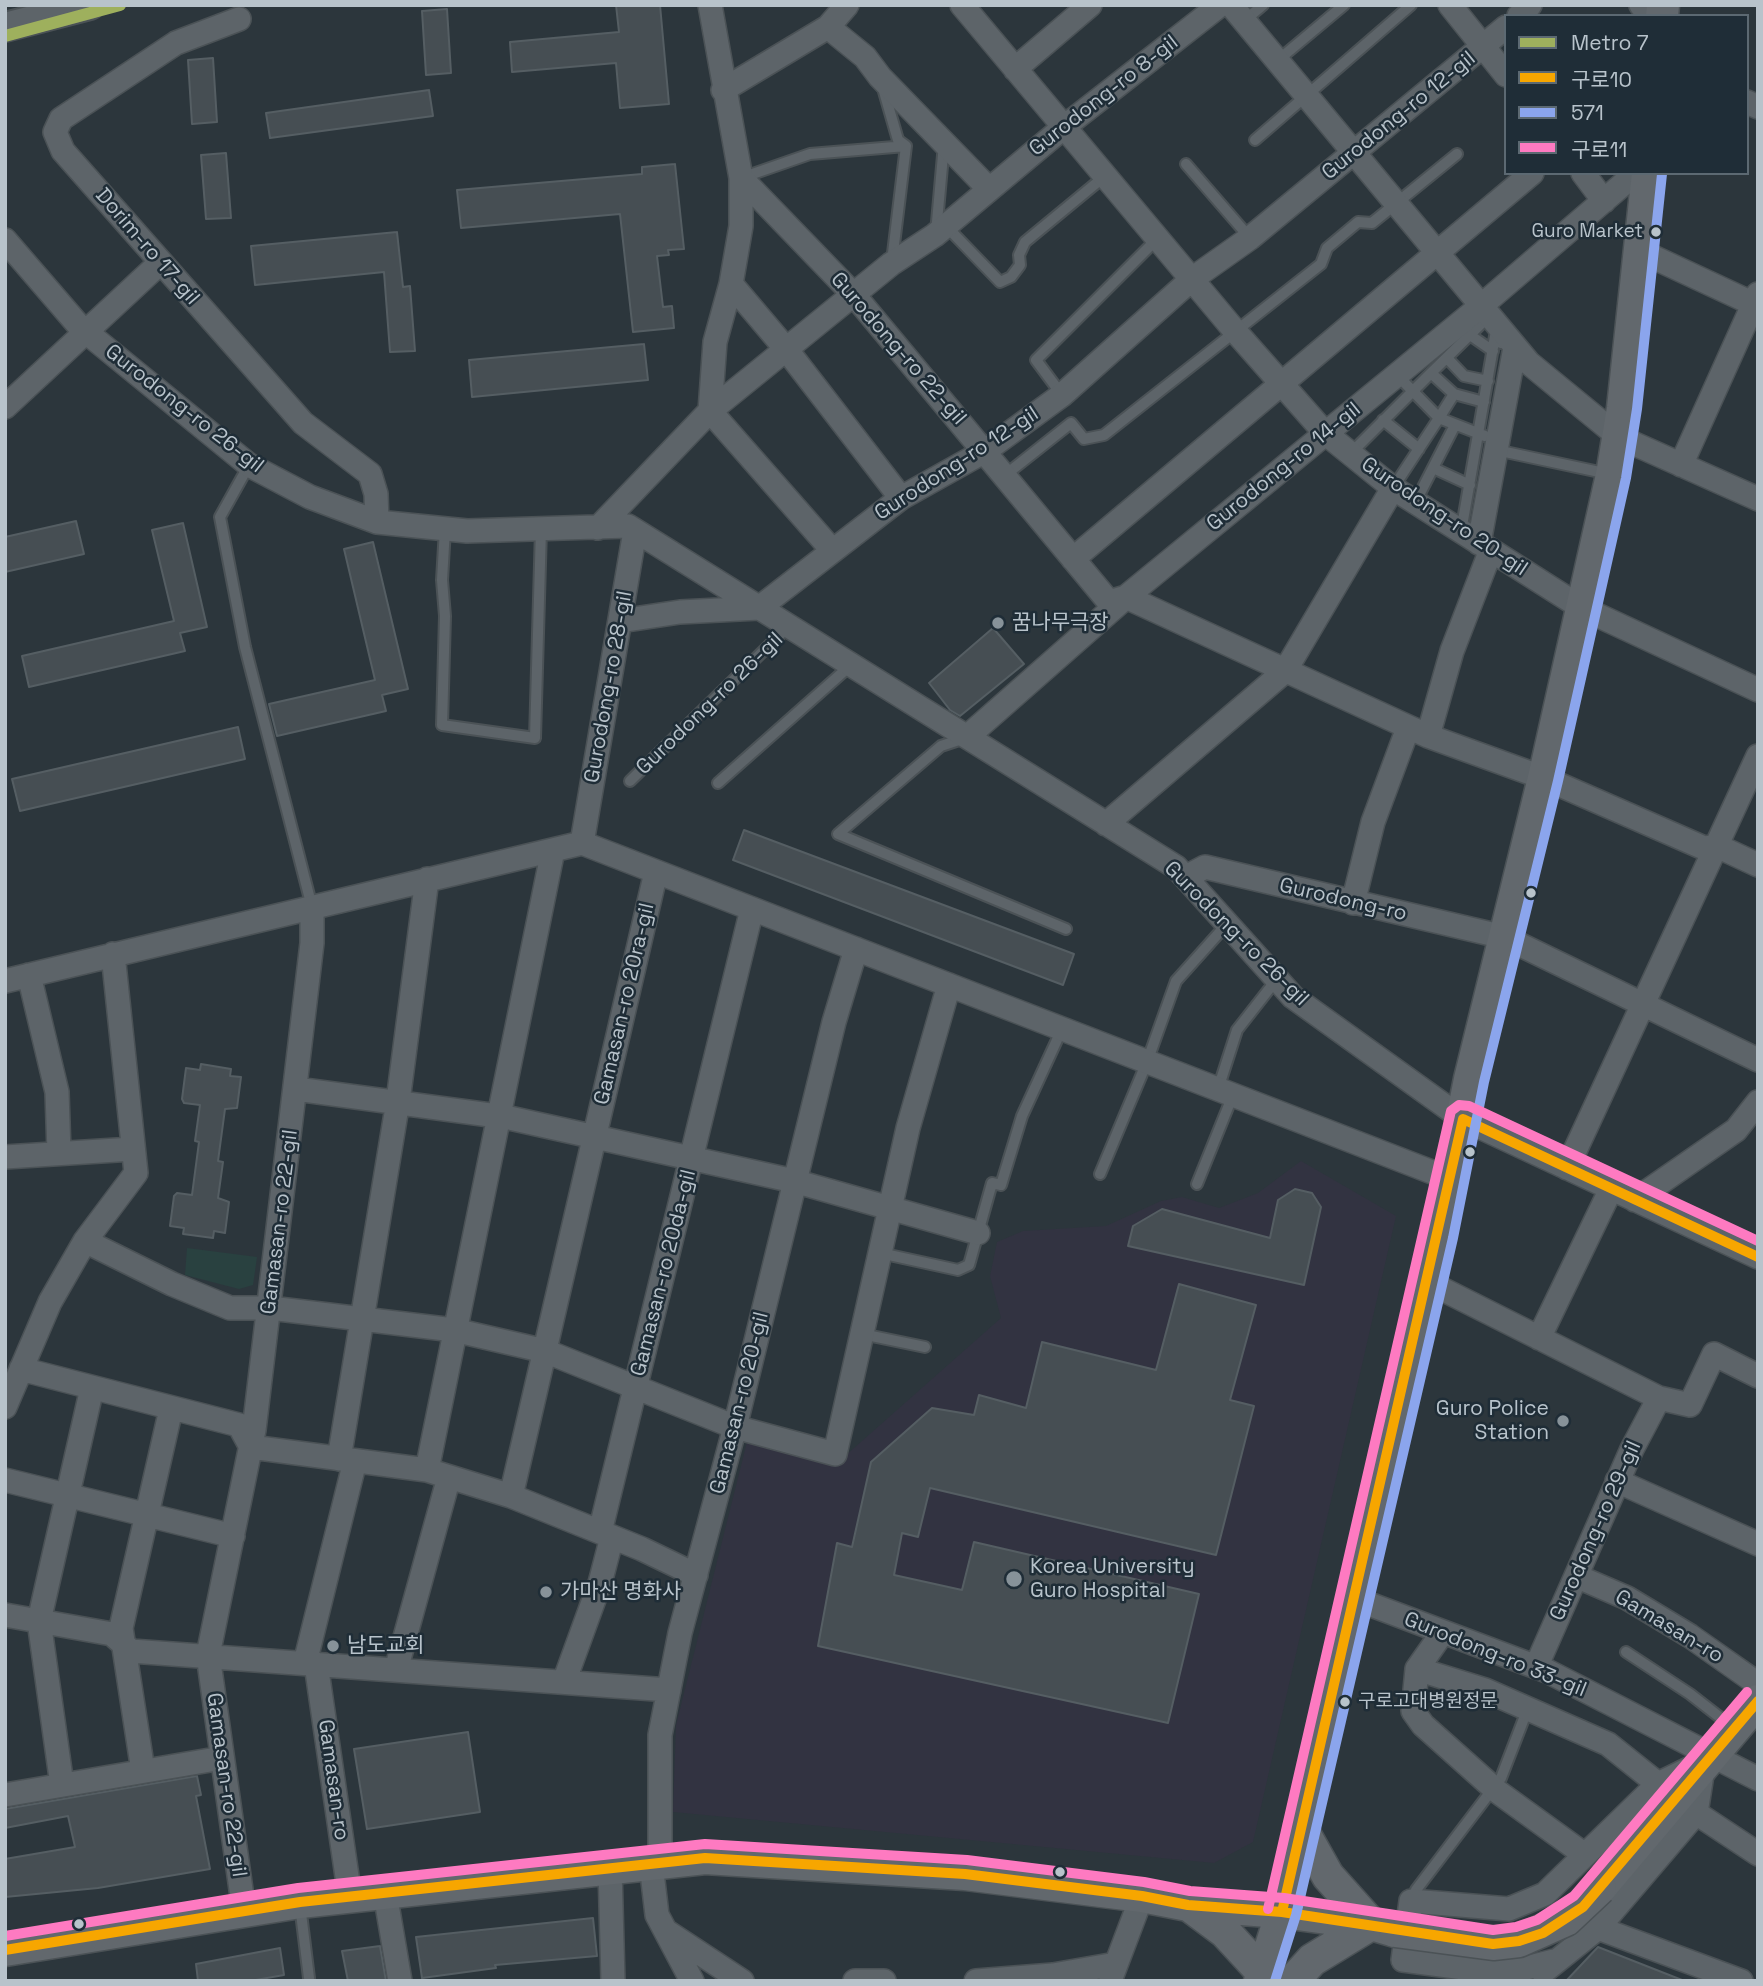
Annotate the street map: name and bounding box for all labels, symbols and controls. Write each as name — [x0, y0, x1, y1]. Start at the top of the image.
legend — [1504, 14, 1749, 175]
text: Metro 7 — [1571, 29, 1649, 56]
street label: Gurodong-ro 8-gil — [1025, 30, 1183, 162]
street label: Gurodong-ro 12-gil — [1317, 46, 1481, 186]
text: 구로10 — [1571, 66, 1632, 93]
text: 571 — [1571, 99, 1604, 126]
text: 구로11 — [1571, 136, 1627, 163]
street label: Dorim-ro 17-gil — [90, 184, 204, 310]
place label: Guro Market — [1532, 221, 1643, 243]
marker: Guro Market — [1649, 225, 1663, 239]
street label: Gurodong-ro 22-gil — [825, 267, 971, 431]
street label: Gurodong-ro 26-gil — [100, 339, 268, 479]
street label: Gurodong-ro 14-gil — [1202, 397, 1366, 537]
street label: Gurodong-ro 12-gil — [870, 402, 1044, 526]
street label: Gurodong-ro 20-gil — [1356, 452, 1532, 582]
street label: Gurodong-ro 28-gil — [580, 589, 638, 785]
place label: 꿈나무극장 — [1012, 610, 1109, 636]
marker: 꿈나무극장 — [990, 615, 1006, 631]
street label: Gurodong-ro 26-gil — [631, 627, 789, 781]
street label: Gurodong-ro 26-gil — [1158, 856, 1314, 1012]
street label: Gurodong-ro — [1277, 873, 1409, 927]
unlabelled marker — [1524, 886, 1538, 900]
street label: Gamasan-ro 20ra-gil — [590, 901, 660, 1107]
street label: Gamasan-ro 22-gil — [256, 1128, 304, 1316]
unlabelled marker — [1463, 1145, 1477, 1159]
street label: Gamasan-ro 20da-gil — [626, 1167, 702, 1379]
street label: Gamasan-ro 20-gil — [705, 1309, 775, 1497]
place label: Guro Police Station — [1436, 1396, 1549, 1446]
marker: Guro Police Station — [1555, 1413, 1571, 1429]
street label: Gurodong-ro 29-gil — [1545, 1437, 1647, 1625]
place label: Korea University Guro Hospital — [1030, 1554, 1195, 1604]
marker: Korea University Guro Hospital — [1004, 1569, 1024, 1589]
place label: 가마산 명화사 — [560, 1579, 681, 1605]
marker: 가마산 명화사 — [538, 1584, 554, 1600]
street label: Gamasan-ro — [1610, 1585, 1728, 1669]
street label: Gurodong-ro 33-gil — [1400, 1607, 1590, 1703]
place label: 남도교회 — [347, 1633, 424, 1659]
marker: 남도교회 — [325, 1638, 341, 1654]
street label: Gamasan-ro 22-gil — [201, 1691, 251, 1879]
place label: 구로고대병원정문 — [1358, 1691, 1498, 1713]
marker: 구로고대병원정문 — [1338, 1695, 1352, 1709]
street label: Gamasan-ro — [312, 1718, 354, 1842]
unlabelled marker — [1053, 1865, 1067, 1879]
unlabelled marker — [72, 1917, 86, 1931]

